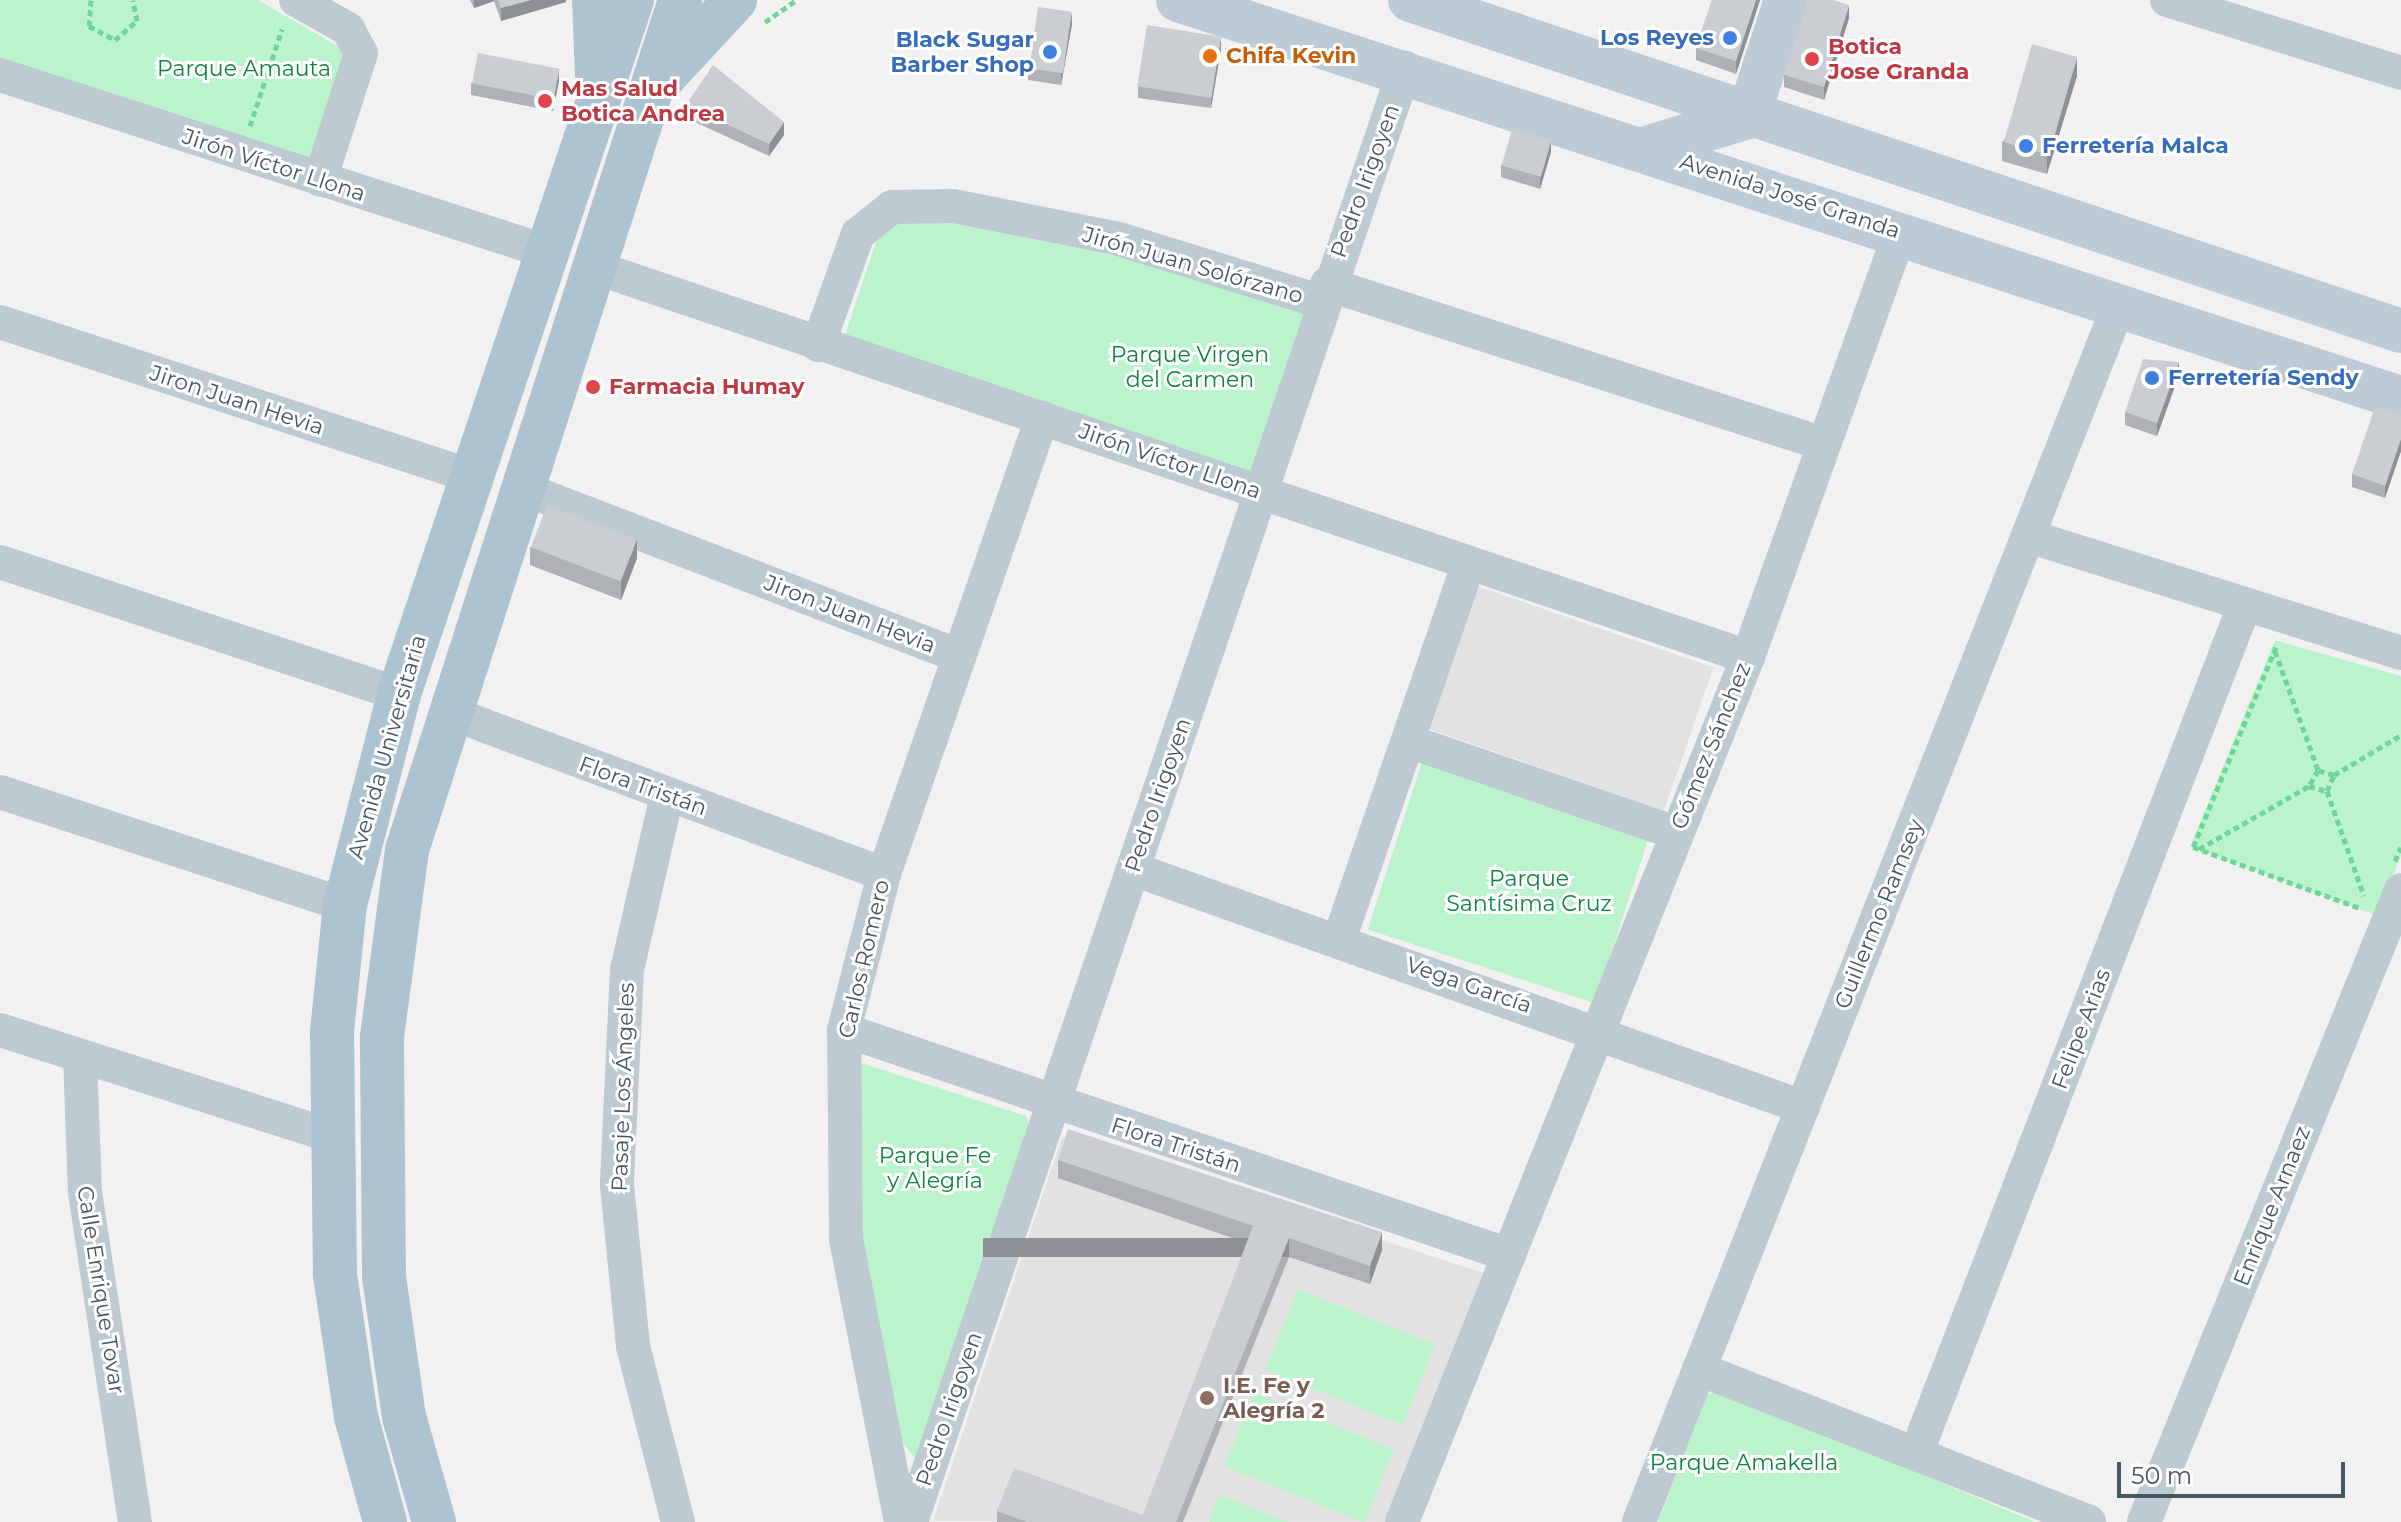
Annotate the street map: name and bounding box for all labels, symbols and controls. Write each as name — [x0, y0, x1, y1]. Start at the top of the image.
place label: Los Reyes — [1600, 25, 1714, 51]
place label: Black Sugar Barber Shop — [891, 26, 1034, 78]
marker: Los Reyes — [1721, 29, 1739, 47]
place label: Botica Jose Granda — [1828, 33, 1969, 84]
marker: Black Sugar Barber Shop — [1041, 43, 1059, 61]
place label: Chifa Kevin — [1226, 43, 1356, 69]
marker: Chifa Kevin — [1201, 47, 1219, 65]
marker: Botica Jose Granda — [1803, 50, 1821, 68]
park label: Parque Amauta — [157, 56, 331, 82]
place label: Mas Salud Botica Andrea — [561, 75, 725, 126]
marker: Mas Salud Botica Andrea — [536, 92, 554, 110]
street label: Pedro Irigoyen — [1325, 101, 1405, 261]
street label: Jirón Víctor Llona — [179, 123, 369, 207]
place label: Ferretería Malca — [2042, 133, 2229, 159]
marker: Ferretería Malca — [2017, 137, 2035, 155]
street label: Avenida José Granda — [1677, 148, 1903, 244]
street label: Jirón Juan Solórzano — [1080, 221, 1306, 309]
park label: Parque Virgen del Carmen — [1111, 341, 1269, 392]
street label: Jiron Juan Hevia — [147, 359, 327, 441]
place label: Ferretería Sendy — [2168, 365, 2359, 391]
marker: Ferretería Sendy — [2143, 369, 2161, 387]
place label: Farmacia Humay — [609, 374, 804, 400]
marker: Farmacia Humay — [584, 378, 602, 396]
street label: Jirón Víctor Llona — [1076, 417, 1264, 505]
street label: Jiron Juan Hevia — [761, 569, 939, 659]
street label: Avenida Universitaria — [342, 632, 432, 862]
street label: Gómez Sánchez — [1666, 659, 1756, 833]
street label: Pedro Irigoyen — [1119, 714, 1197, 876]
street label: Flora Tristán — [575, 751, 711, 821]
street label: Guillermo Ramsey — [1829, 815, 1929, 1013]
park label: Parque Santísima Cruz — [1446, 865, 1612, 916]
street label: Carlos Romero — [833, 877, 895, 1041]
street label: Vega García — [1403, 951, 1535, 1019]
street label: Felipe Arias — [2046, 965, 2116, 1093]
street label: Pasaje Los Ángeles — [606, 982, 640, 1192]
street label: Flora Tristán — [1108, 1112, 1244, 1178]
street label: Enrique Arnaez — [2228, 1122, 2316, 1290]
park label: Parque Fe y Alegría — [879, 1142, 991, 1194]
street label: Calle Enrique Tovar — [72, 1184, 130, 1396]
street label: Pedro Irigoyen — [910, 1328, 988, 1490]
place label: I.E. Fe y Alegría 2 — [1223, 1372, 1325, 1424]
marker: I.E. Fe y Alegría 2 — [1198, 1389, 1216, 1407]
scale bar — [2121, 1446, 2349, 1496]
park label: Parque Amakella — [1650, 1450, 1838, 1476]
text: 50 m — [2131, 1461, 2192, 1490]

